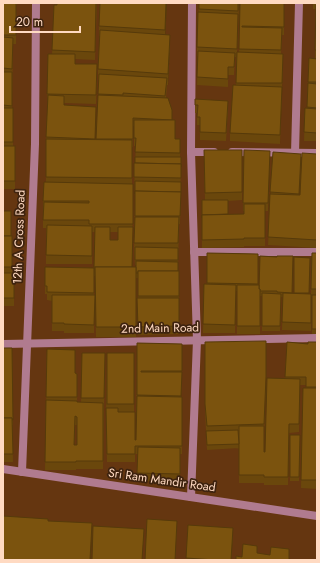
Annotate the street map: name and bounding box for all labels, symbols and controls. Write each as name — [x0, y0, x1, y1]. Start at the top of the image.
scale bar — [10, 8, 80, 34]
text: 20 m — [16, 13, 43, 31]
street label: 12th A Cross Road — [8, 190, 30, 284]
street label: 2nd Main Road — [121, 318, 199, 338]
street label: Sri Ram Mandir Road — [107, 464, 217, 496]

